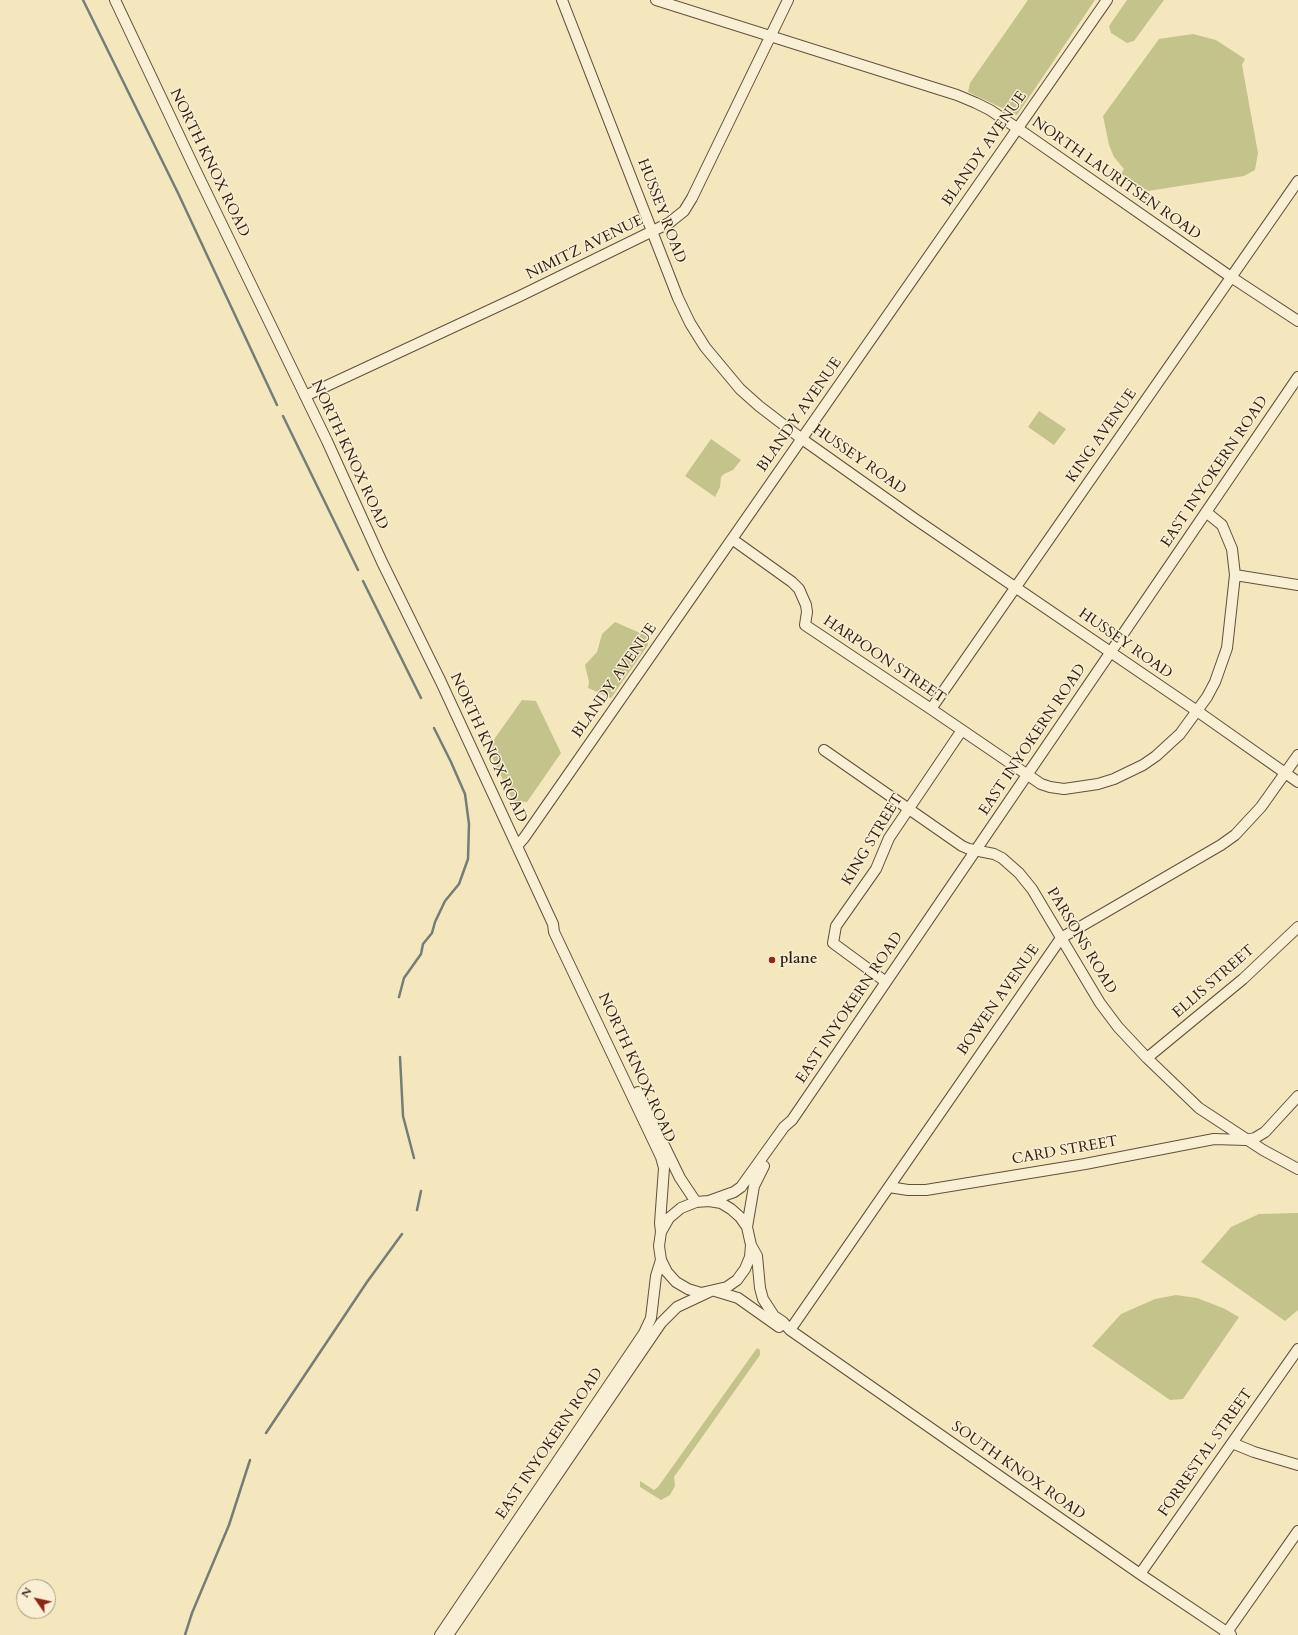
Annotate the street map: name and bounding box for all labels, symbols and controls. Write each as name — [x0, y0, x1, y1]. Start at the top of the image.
street label: NORTH KNOX ROAD — [165, 86, 253, 240]
street label: BLANDY AVENUE — [939, 88, 1031, 210]
street label: NORTH LAURITSEN ROAD — [1028, 114, 1204, 244]
street label: HUSSEY ROAD — [633, 156, 689, 266]
street label: NIMITZ AVENUE — [523, 212, 647, 284]
street label: BLANDY AVENUE — [754, 354, 846, 476]
street label: NORTH KNOX ROAD — [306, 377, 392, 533]
street label: KING AVENUE — [1063, 386, 1141, 486]
street label: EAST INYOKERN ROAD — [1158, 393, 1272, 551]
street label: HUSSEY ROAD — [809, 421, 909, 499]
street label: HUSSEY ROAD — [1075, 605, 1175, 683]
street label: HARPOON STREET — [819, 612, 949, 708]
street label: BLANDY AVENUE — [569, 620, 661, 742]
street label: EAST INYOKERN ROAD — [976, 661, 1090, 819]
street label: NORTH KNOX ROAD — [445, 670, 531, 826]
street label: KING STREET — [839, 791, 907, 889]
street label: PARSONS ROAD — [1042, 885, 1120, 997]
street label: EAST INYOKERN ROAD — [793, 929, 907, 1087]
street label: BOWEN AVENUE — [954, 941, 1044, 1059]
street label: ELLIS STREET — [1169, 942, 1259, 1022]
place label: plane — [780, 951, 817, 969]
marker: plane — [767, 955, 777, 965]
street label: NORTH KNOX ROAD — [593, 990, 679, 1146]
street label: CARD STREET — [1011, 1133, 1119, 1169]
street label: EAST INYOKERN ROAD — [493, 1365, 607, 1523]
street label: FORRESTAL STREET — [1155, 1385, 1257, 1521]
street label: SOUTH KNOX ROAD — [948, 1418, 1088, 1524]
north arrow — [16, 1579, 56, 1619]
text: N — [18, 1584, 35, 1601]

